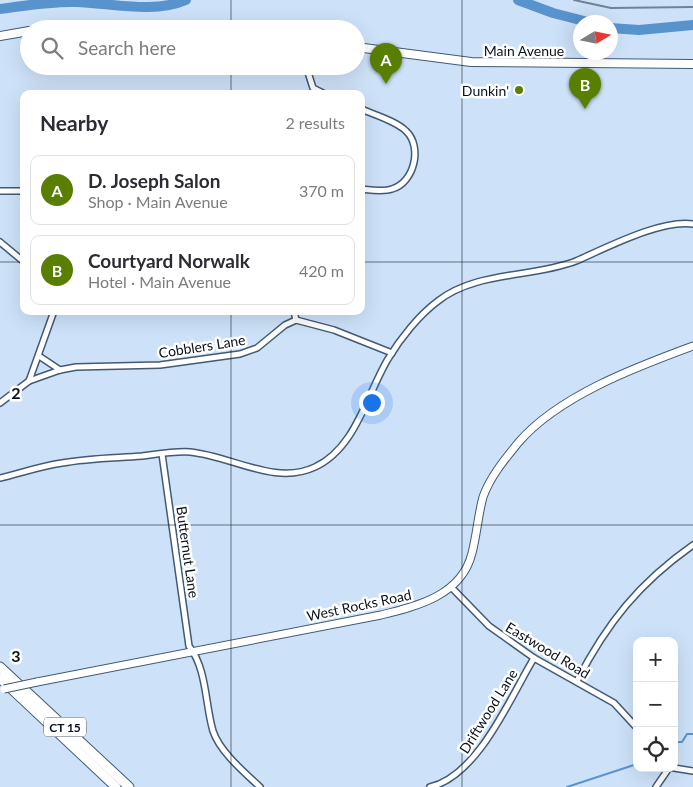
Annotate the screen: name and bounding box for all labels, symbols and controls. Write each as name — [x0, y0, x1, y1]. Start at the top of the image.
north arrow — [573, 15, 618, 60]
search box — [20, 20, 365, 75]
icon: search — [38, 34, 66, 62]
text: Search here — [78, 36, 176, 59]
street label: Main Avenue — [484, 42, 564, 59]
pin: A — [370, 43, 402, 84]
pin: B — [569, 68, 601, 109]
place label: Dunkin' — [462, 82, 509, 99]
marker: Dunkin' — [513, 84, 525, 96]
text: Nearby — [40, 110, 108, 135]
text: 2 results — [285, 113, 345, 132]
text: D. Joseph Salon — [88, 169, 220, 192]
text: A — [51, 181, 63, 200]
text: 370 m — [299, 181, 344, 200]
text: Shop · Main Avenue — [88, 192, 228, 211]
text: Courtyard Norwalk — [88, 249, 250, 272]
text: B — [52, 261, 62, 280]
text: 420 m — [299, 261, 344, 280]
text: Hotel · Main Avenue — [88, 272, 231, 291]
street label: Cobblers Lane — [157, 331, 247, 361]
text: 2 — [11, 383, 21, 402]
your location — [359, 390, 385, 416]
street label: Butternut Lane — [173, 505, 203, 599]
street label: West Rocks Road — [305, 586, 413, 624]
street label: Eastwood Road — [503, 618, 593, 682]
map controls — [633, 637, 678, 772]
button: + — [633, 637, 678, 682]
text: 3 — [11, 646, 21, 665]
street label: Driftwood Lane — [455, 666, 521, 756]
button: − — [633, 682, 678, 727]
road number: CT 15 — [44, 718, 86, 736]
button: locate — [633, 727, 678, 772]

